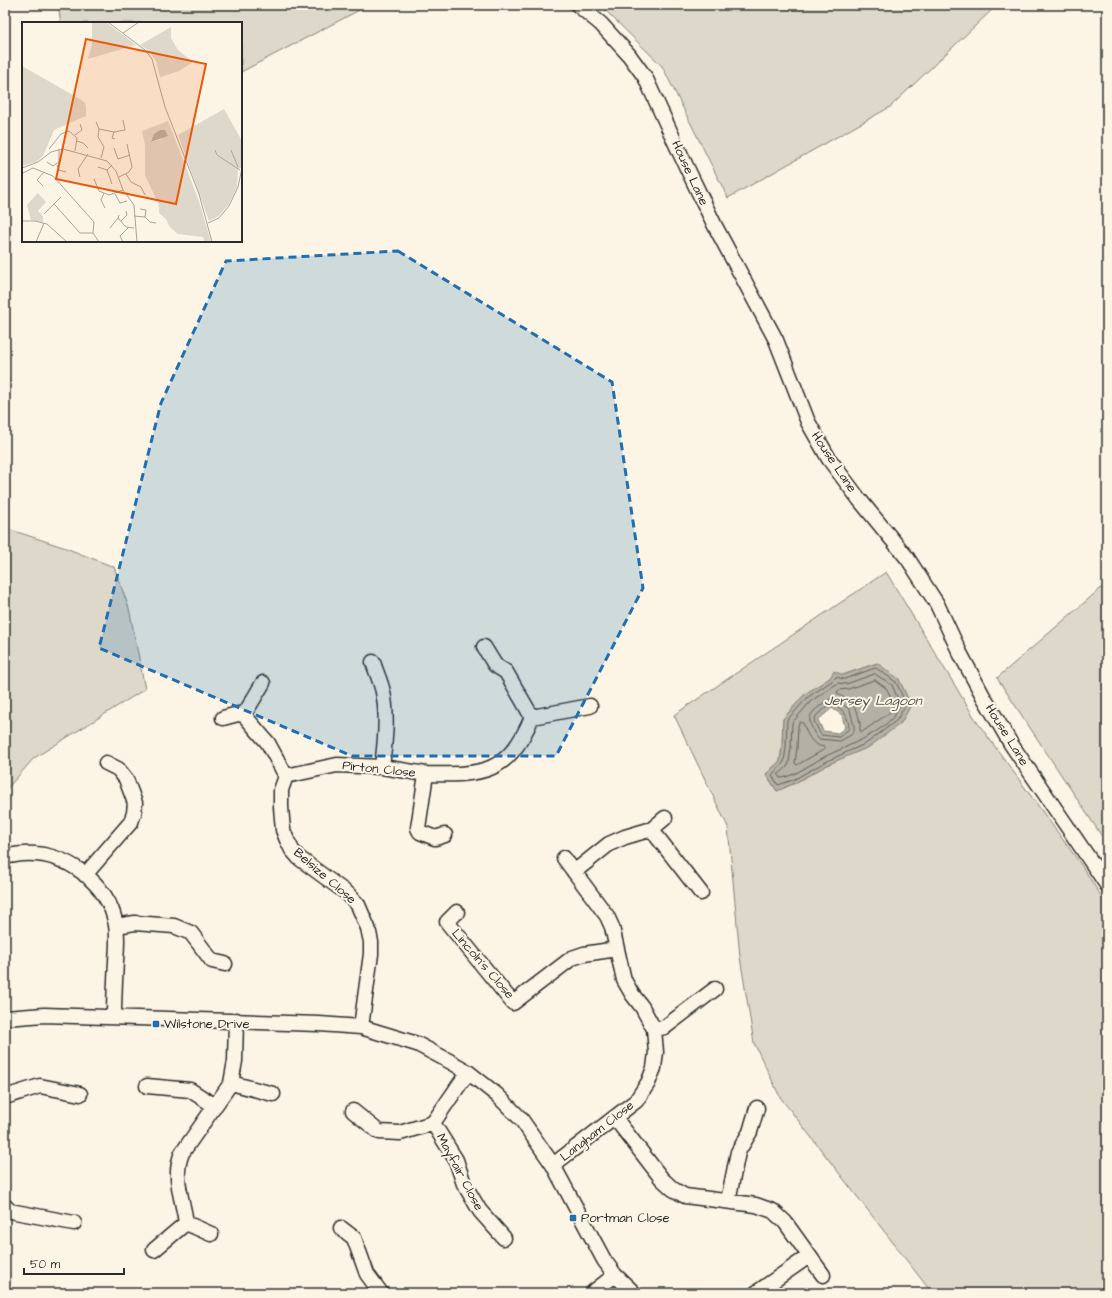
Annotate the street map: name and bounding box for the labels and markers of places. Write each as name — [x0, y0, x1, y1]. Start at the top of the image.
place label: Wilstone Drive — [164, 1015, 249, 1033]
marker: Wilstone Drive — [151, 1019, 161, 1029]
place label: Portman Close — [581, 1209, 670, 1227]
marker: Portman Close — [568, 1213, 578, 1223]

